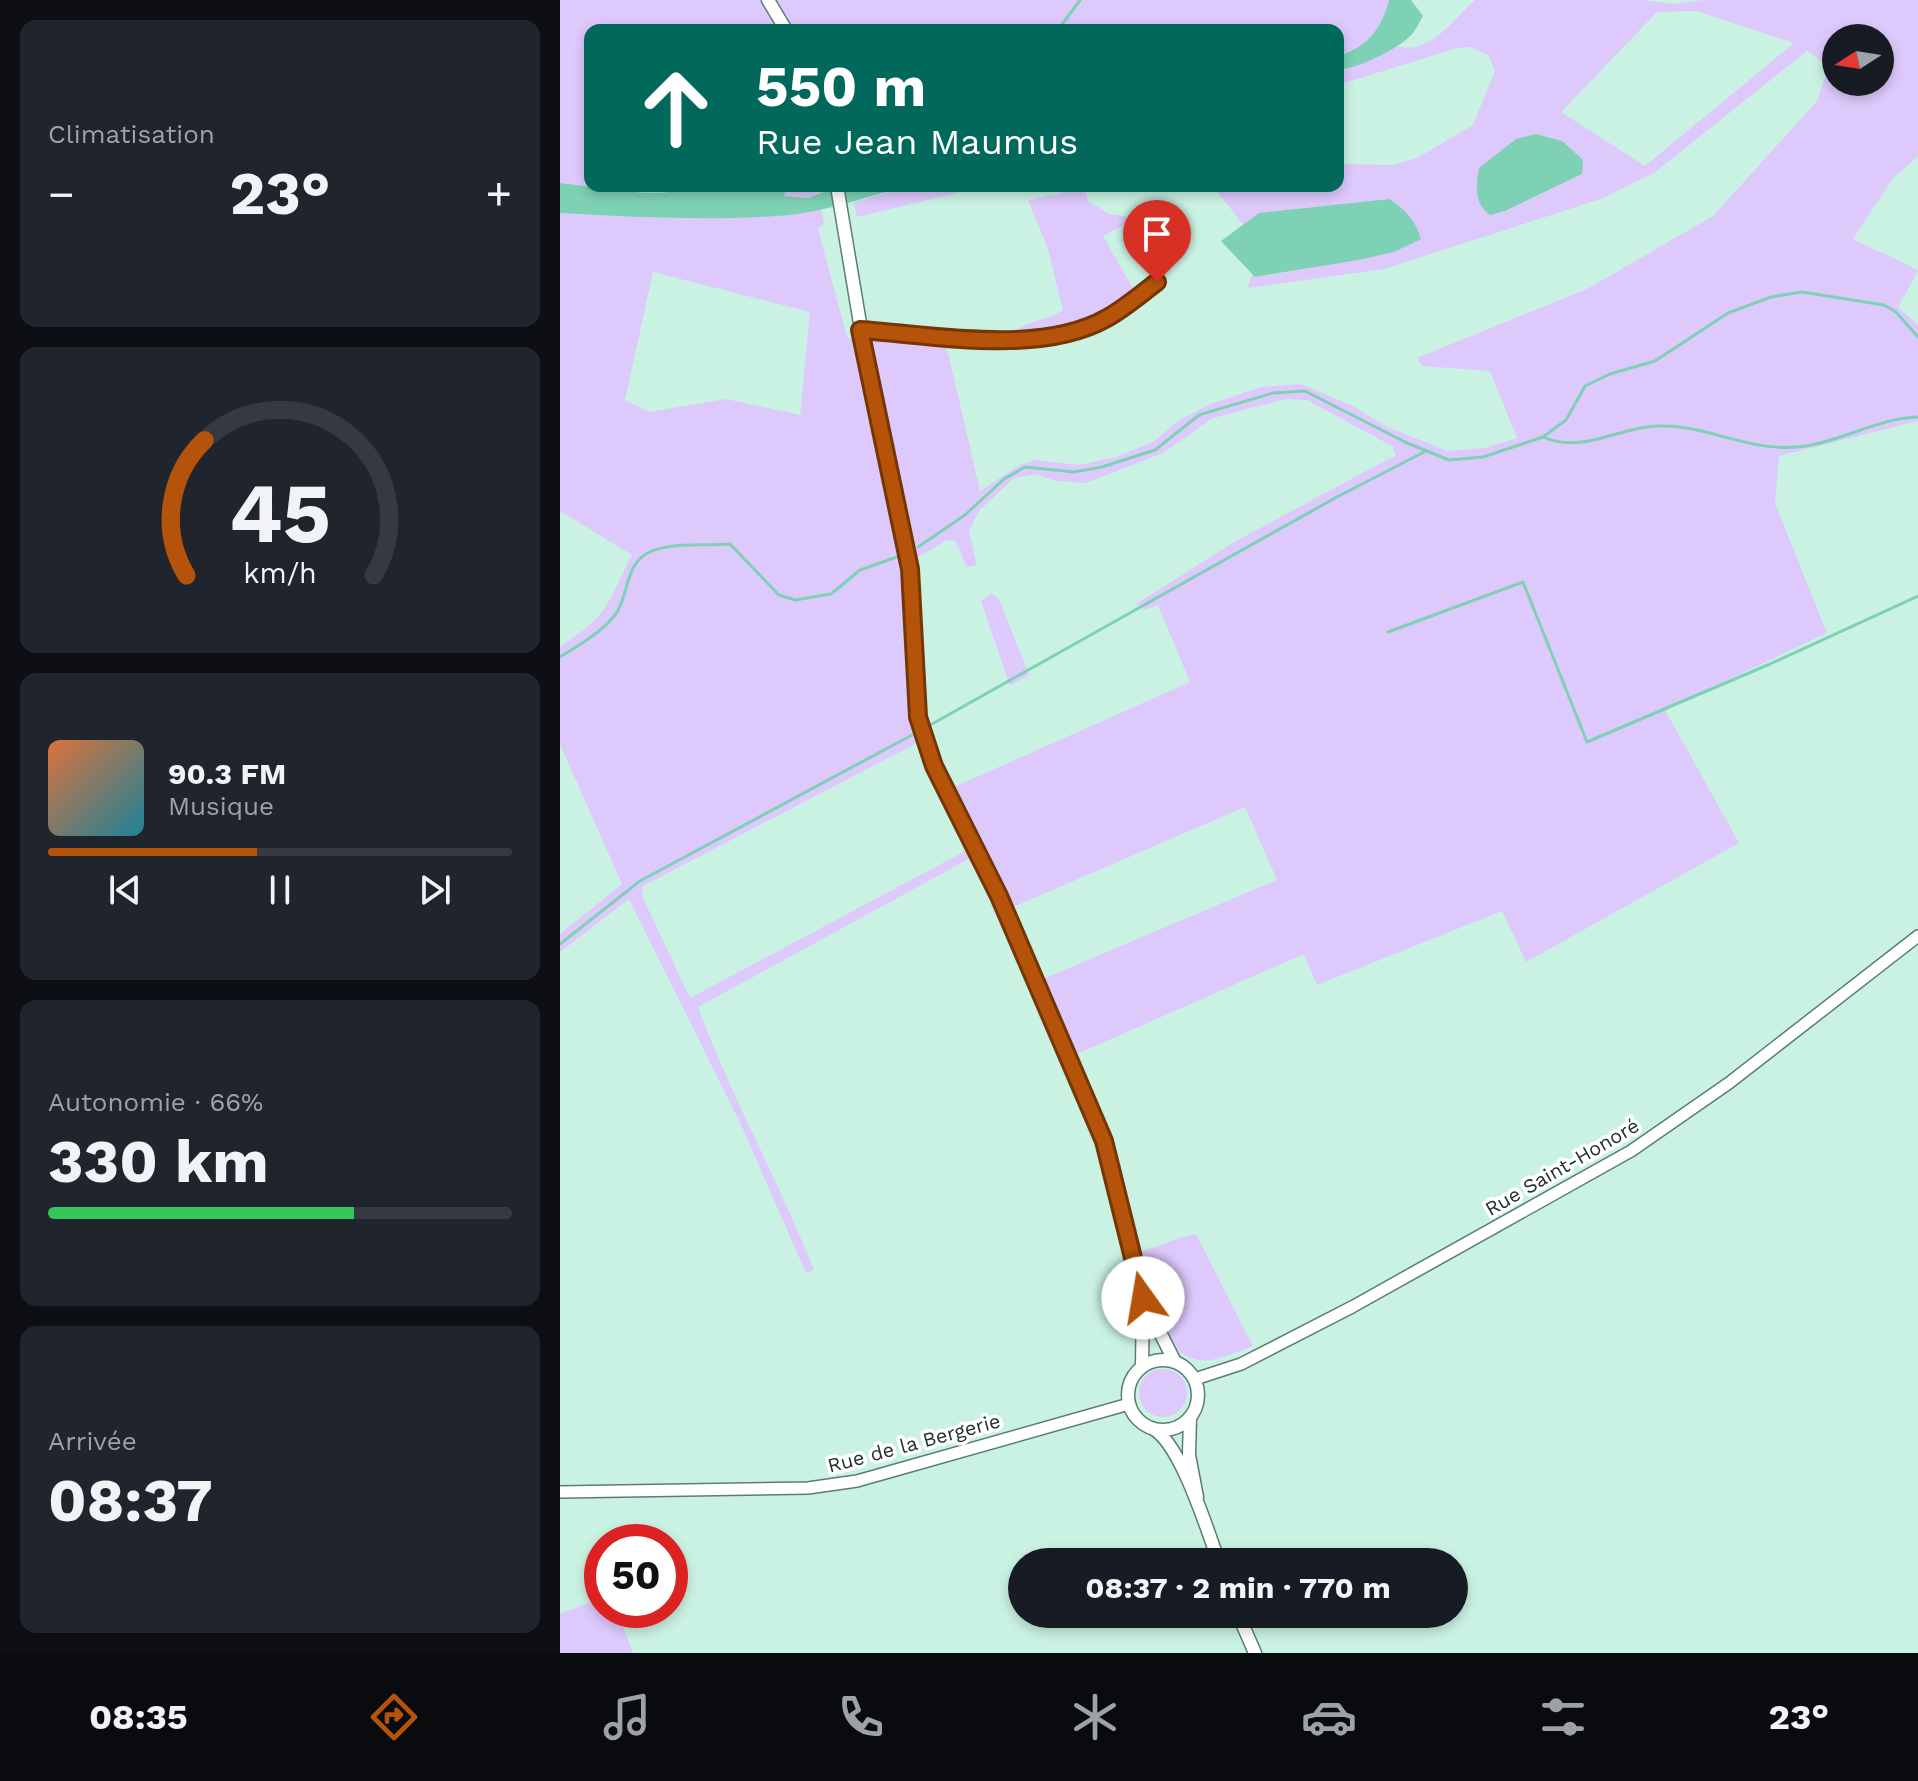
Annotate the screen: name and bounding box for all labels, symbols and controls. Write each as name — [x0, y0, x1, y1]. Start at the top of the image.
north arrow — [1822, 24, 1894, 96]
map controls — [1822, 24, 1894, 96]
text: 550 m — [756, 54, 926, 120]
icon: ahead — [624, 56, 728, 160]
text: Climatisation — [48, 119, 215, 149]
text: Rue Jean Maumus — [756, 121, 1078, 163]
text: 23° — [229, 158, 331, 229]
text: − — [48, 168, 75, 220]
text: + — [485, 168, 512, 220]
pin — [1123, 200, 1191, 282]
icon: arrive — [1135, 212, 1179, 256]
text: 45 — [229, 464, 331, 561]
text: km/h — [243, 556, 317, 590]
text: 90.3 FM — [168, 756, 286, 791]
text: Musique — [168, 791, 274, 821]
icon: previous — [103, 868, 147, 912]
icon: pause — [258, 868, 302, 912]
icon: next — [413, 868, 457, 912]
text: Autonomie · 66% — [48, 1087, 263, 1117]
street label: Rue Saint-Honoré — [1481, 1113, 1643, 1221]
text: 330 km — [48, 1126, 269, 1197]
position arrow — [1101, 1256, 1185, 1340]
street label: Rue de la Bergerie — [825, 1408, 1003, 1478]
text: Arrivée — [48, 1426, 137, 1456]
text: 08:37 — [48, 1465, 213, 1536]
speed limit sign: 50 — [584, 1524, 688, 1628]
text: 08:37 · 2 min · 770 m — [1085, 1570, 1391, 1605]
icon: directions — [366, 1689, 422, 1745]
icon: music — [599, 1689, 655, 1745]
icon: phone — [833, 1689, 889, 1745]
icon: climate — [1067, 1689, 1123, 1745]
icon: car — [1301, 1689, 1357, 1745]
icon: filters — [1535, 1689, 1591, 1745]
text: 08:35 — [89, 1696, 188, 1738]
text: 23° — [1768, 1696, 1829, 1738]

